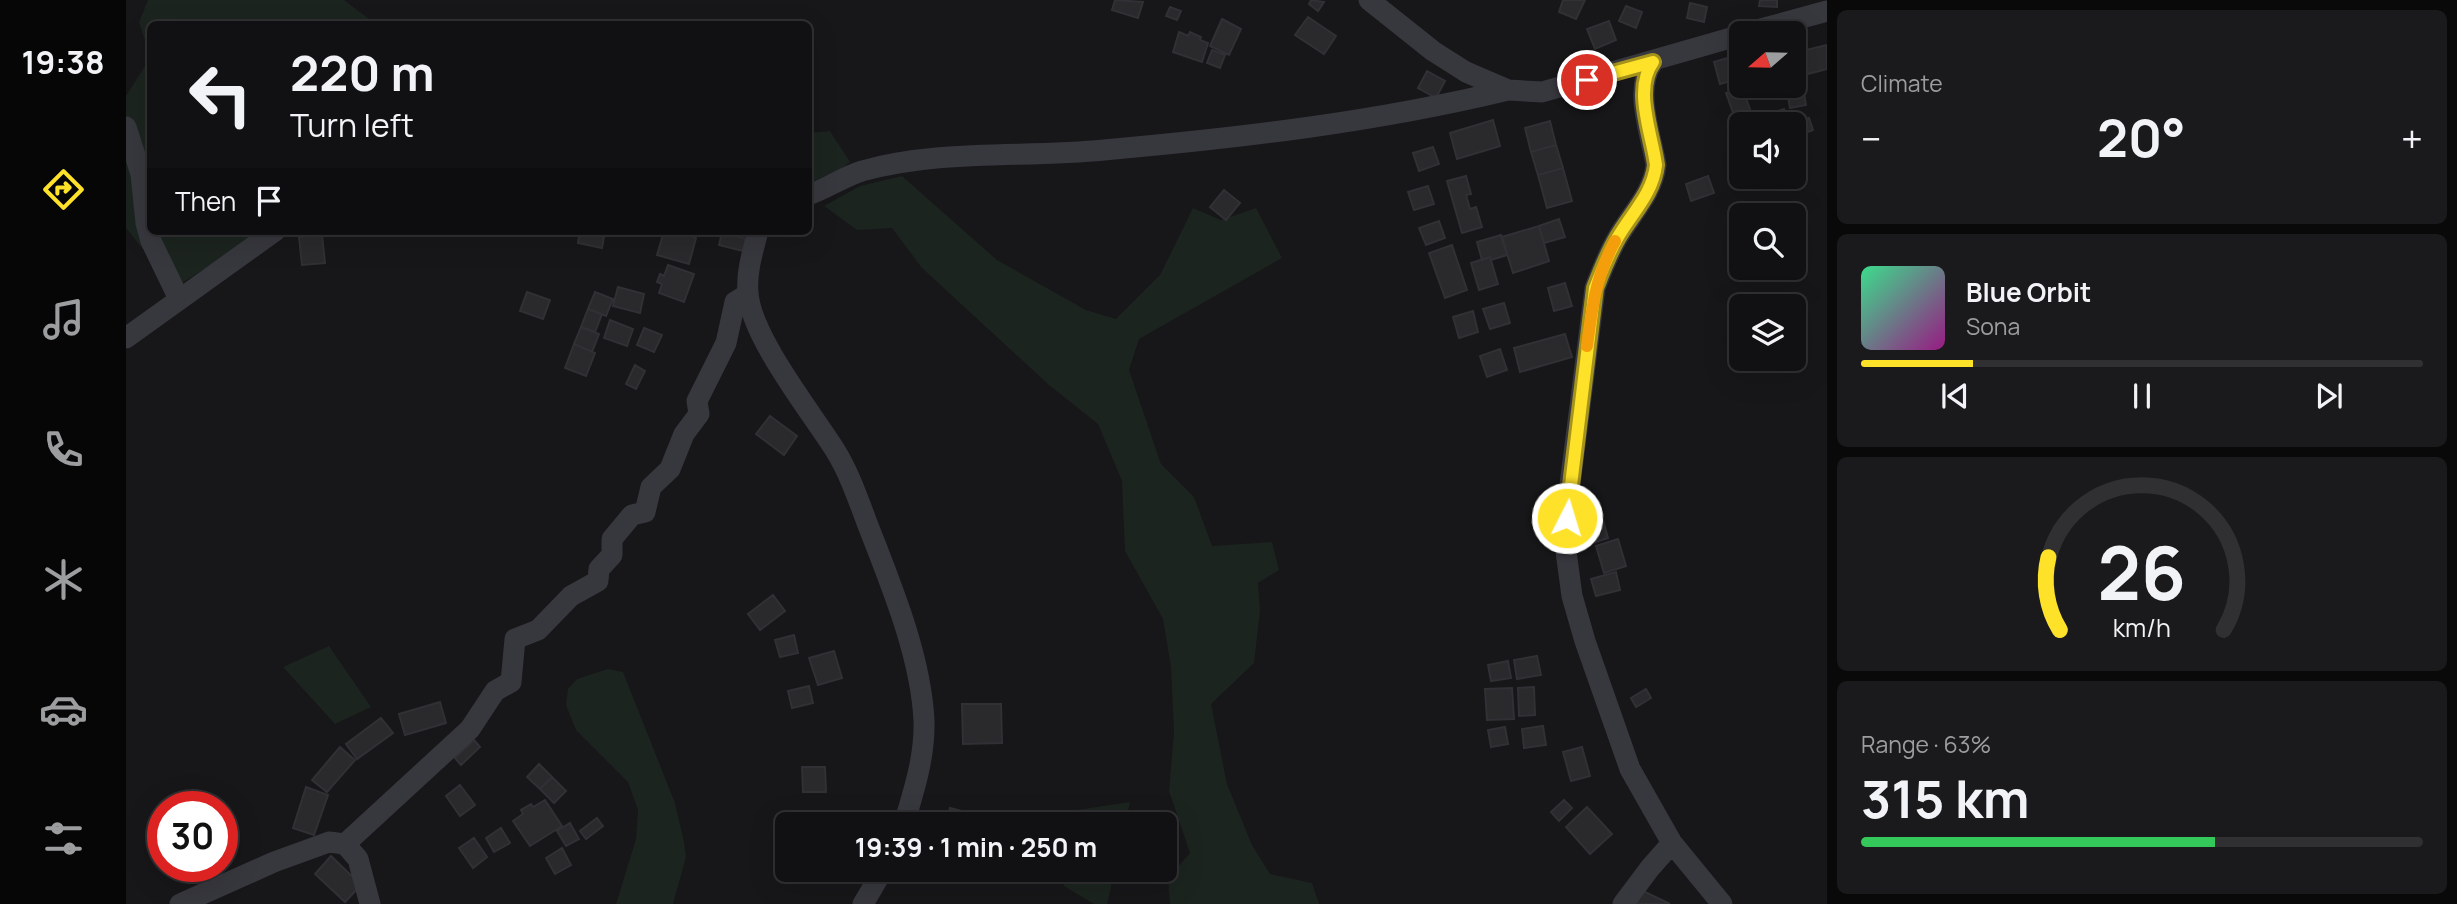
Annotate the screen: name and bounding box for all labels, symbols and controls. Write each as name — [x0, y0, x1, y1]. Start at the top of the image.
north arrow — [1729, 21, 1806, 98]
map controls — [1729, 21, 1806, 371]
text: 220 m — [290, 39, 434, 106]
text: 19:38 — [21, 40, 105, 84]
icon: left — [175, 49, 266, 140]
pin — [1557, 50, 1617, 110]
icon: arrive — [1568, 61, 1606, 99]
text: Climate — [1861, 67, 1943, 99]
text: 20° — [2097, 102, 2186, 173]
text: Turn left — [290, 103, 414, 147]
button: sound — [1729, 112, 1806, 189]
text: − — [1861, 112, 1882, 164]
text: + — [2401, 112, 2423, 164]
icon: directions — [39, 165, 88, 214]
icon: arrive — [250, 182, 288, 220]
text: Then — [175, 183, 236, 219]
button: search — [1729, 203, 1806, 280]
text: Blue Orbit — [1966, 274, 2091, 310]
button: layers — [1729, 294, 1806, 371]
icon: music — [39, 295, 88, 344]
text: Sona — [1966, 310, 2020, 342]
icon: previous — [1936, 377, 1974, 415]
icon: pause — [2123, 377, 2161, 415]
icon: next — [2310, 377, 2348, 415]
icon: phone — [39, 425, 88, 474]
position arrow — [1530, 481, 1604, 555]
text: 26 — [2098, 522, 2186, 622]
icon: climate — [39, 555, 88, 604]
text: km/h — [2113, 610, 2171, 645]
icon: car — [39, 685, 88, 734]
text: Range · 63% — [1861, 728, 1991, 760]
text: 315 km — [1861, 763, 2030, 834]
speed limit sign: 30 — [147, 791, 238, 882]
icon: filters — [39, 814, 88, 863]
text: 19:39 · 1 min · 250 m — [855, 829, 1097, 865]

